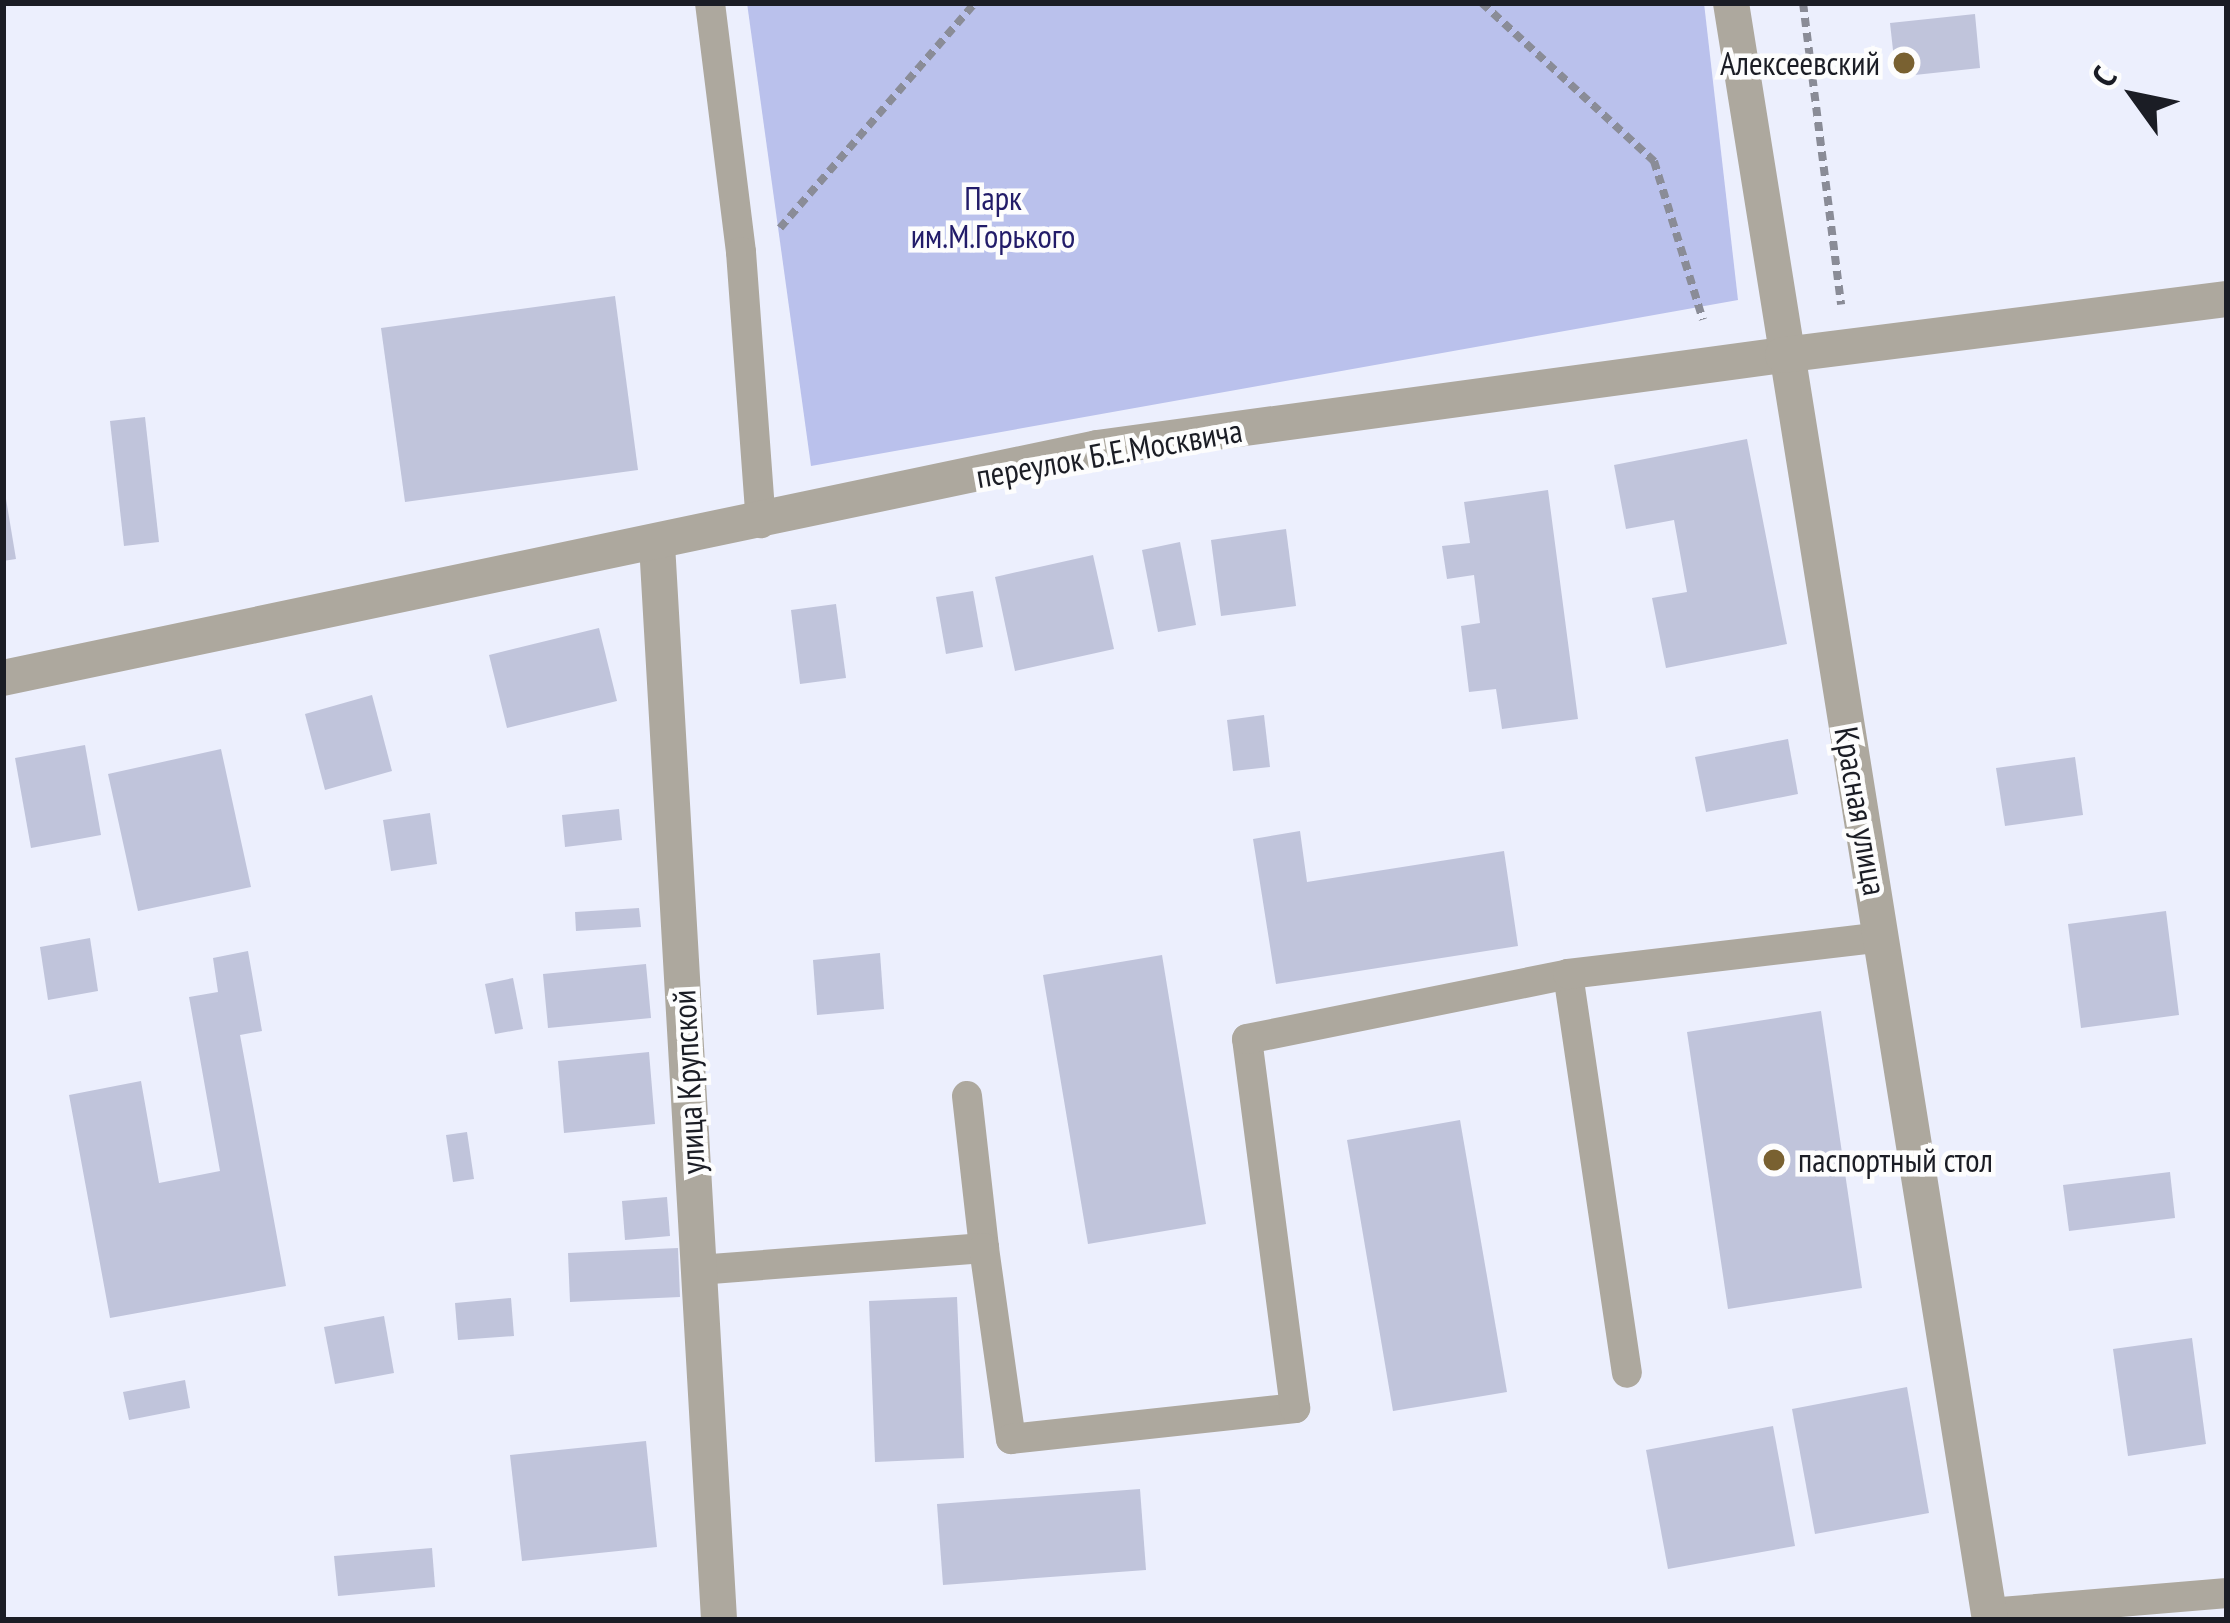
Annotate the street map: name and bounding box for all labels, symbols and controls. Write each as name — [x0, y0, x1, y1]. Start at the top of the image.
north arrow — [2074, 36, 2194, 156]
place label: Алексеевский — [1720, 43, 1880, 83]
marker: Алексеевский — [1891, 50, 1917, 76]
text: С — [2081, 58, 2126, 94]
park label: Парк им.М.Горького — [911, 178, 1075, 256]
street label: переулок Б.Е.Москвича — [973, 410, 1245, 496]
street label: Красная улица — [1827, 724, 1895, 898]
street label: улица Крупской — [663, 989, 713, 1175]
place label: паспортный стол — [1798, 1140, 1993, 1180]
marker: паспортный стол — [1761, 1147, 1787, 1173]

